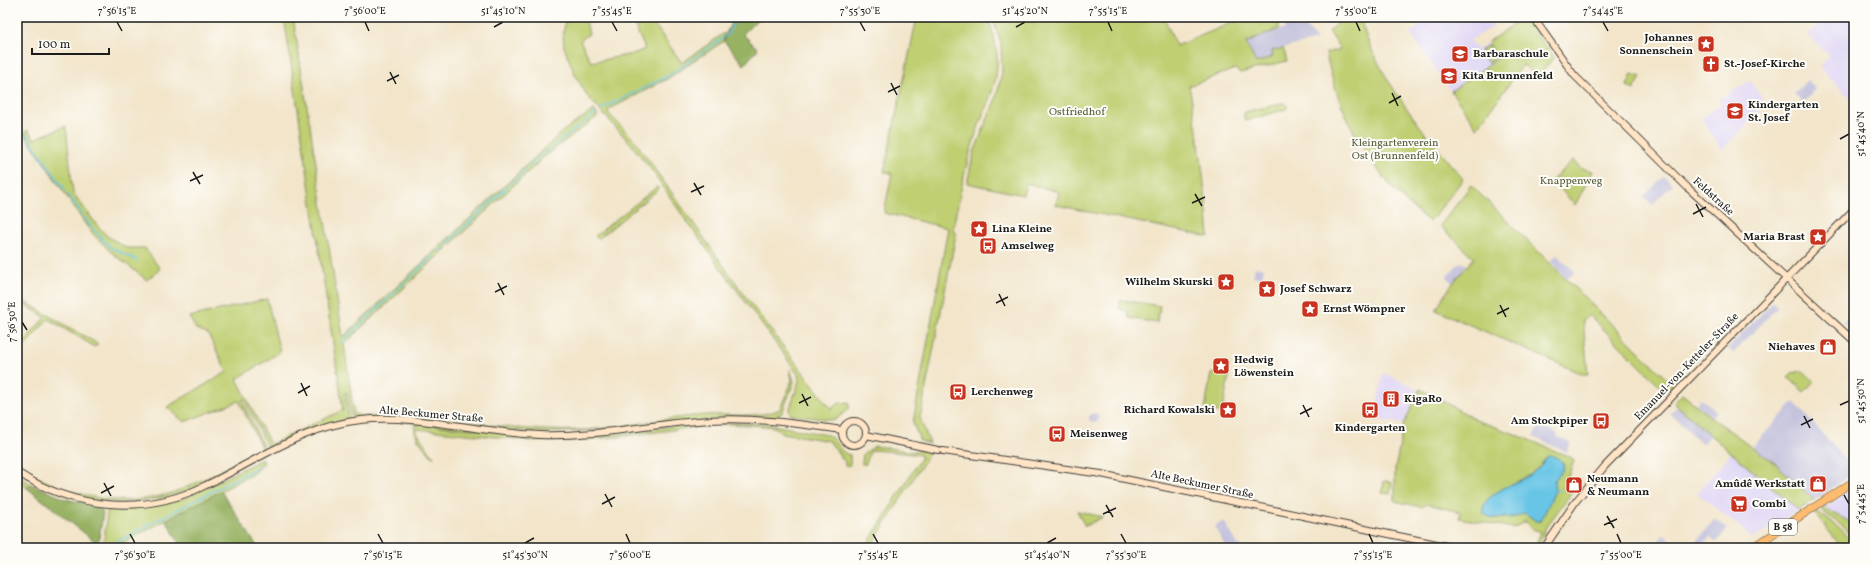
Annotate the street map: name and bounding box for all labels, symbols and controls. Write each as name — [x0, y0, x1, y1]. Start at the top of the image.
text: 7°56'15"E — [98, 4, 136, 18]
text: 7°56'00"E — [344, 4, 386, 18]
text: 51°45'10"N — [481, 4, 526, 18]
text: 7°55'45"E — [592, 4, 632, 18]
text: 7°55'30"E — [840, 4, 880, 18]
text: 51°45'20"N — [1002, 4, 1049, 18]
text: 7°55'15"E — [1089, 4, 1127, 18]
text: 7°55'00"E — [1335, 4, 1377, 18]
text: 7°54'45"E — [1583, 4, 1623, 18]
scale bar — [32, 30, 109, 56]
place label: Johannes Sonnenschein — [1620, 31, 1693, 59]
place icon: Johannes Sonnenschein — [1696, 34, 1716, 54]
text: 100 m — [38, 37, 71, 53]
school or university icon: Barbaraschule — [1450, 44, 1470, 64]
place label: Barbaraschule — [1473, 47, 1549, 62]
church icon: St.-Josef-Kirche — [1701, 54, 1721, 74]
place label: St.-Josef-Kirche — [1724, 57, 1805, 72]
school or university icon: Kita Brunnenfeld — [1439, 66, 1459, 86]
place label: Kita Brunnenfeld — [1462, 69, 1553, 84]
place label: Kindergarten St. Josef — [1748, 98, 1819, 126]
school or university icon: Kindergarten St. Josef — [1725, 101, 1745, 121]
park label: Ostfriedhof — [1049, 105, 1106, 120]
text: 51°45'40"N — [1854, 111, 1868, 157]
park label: Kleingartenverein Ost (Brunnenfeld) — [1351, 136, 1439, 164]
park label: Knappenweg — [1540, 174, 1603, 189]
street label: Feldstraße — [1689, 174, 1737, 220]
place icon: Lina Kleine — [969, 219, 989, 239]
place label: Lina Kleine — [992, 222, 1052, 237]
place icon: Maria Brast — [1808, 227, 1828, 247]
place label: Maria Brast — [1743, 230, 1805, 245]
bus stop icon: Amselweg — [978, 236, 998, 256]
place label: Amselweg — [1001, 239, 1054, 254]
place icon: Wilhelm Skurski — [1216, 272, 1236, 292]
place label: Wilhelm Skurski — [1125, 275, 1213, 290]
place icon: Josef Schwarz — [1257, 279, 1277, 299]
place label: Josef Schwarz — [1279, 282, 1352, 297]
place icon: Ernst Wömpner — [1300, 299, 1320, 319]
text: 7°56'30"E — [5, 302, 19, 342]
place label: Ernst Wömpner — [1323, 302, 1406, 317]
street label: Emanuel-von-Ketteler-Straße — [1631, 310, 1743, 424]
shop icon: Niehaves — [1818, 337, 1838, 357]
place label: Niehaves — [1768, 340, 1815, 355]
place label: Hedwig Löwenstein — [1234, 353, 1294, 381]
place icon: Hedwig Löwenstein — [1211, 356, 1231, 376]
text: 51°45'50"N — [1854, 378, 1868, 424]
bus stop icon: Lerchenweg — [948, 382, 968, 402]
place label: Lerchenweg — [971, 385, 1033, 400]
building icon: KigaRo — [1381, 389, 1401, 409]
place label: KigaRo — [1404, 392, 1442, 407]
place icon: Richard Kowalski — [1218, 400, 1238, 420]
bus stop icon: Kindergarten — [1360, 400, 1380, 420]
street label: Alte Beckumer Straße — [378, 403, 484, 427]
place label: Richard Kowalski — [1124, 403, 1215, 418]
bus stop icon: Am Stockpiper — [1591, 411, 1611, 431]
place label: Am Stockpiper — [1511, 414, 1589, 429]
place label: Kindergarten — [1335, 421, 1405, 436]
bus stop icon: Meisenweg — [1047, 424, 1067, 444]
place label: Meisenweg — [1070, 427, 1128, 442]
street label: Alte Beckumer Straße — [1149, 467, 1255, 503]
place label: Neumann & Neumann — [1587, 472, 1649, 500]
shop icon: Amûdê Werkstatt — [1808, 474, 1828, 494]
shop icon: Neumann & Neumann — [1564, 475, 1584, 495]
place label: Amûdê Werkstatt — [1715, 477, 1805, 492]
text: 7°54'45"E — [1854, 484, 1868, 524]
supermarket icon: Combi — [1729, 494, 1749, 514]
place label: Combi — [1752, 497, 1786, 512]
road number: B 58 — [1769, 519, 1797, 535]
text: 7°56'30"E — [115, 548, 155, 562]
text: 7°56'15"E — [364, 548, 402, 562]
text: 51°45'30"N — [502, 548, 548, 562]
text: 7°56'00"E — [609, 548, 651, 562]
text: 7°55'45"E — [858, 548, 898, 562]
text: 51°45'40"N — [1024, 548, 1070, 562]
text: 7°55'30"E — [1106, 548, 1146, 562]
text: 7°55'15"E — [1354, 548, 1392, 562]
text: 7°55'00"E — [1600, 548, 1642, 562]

